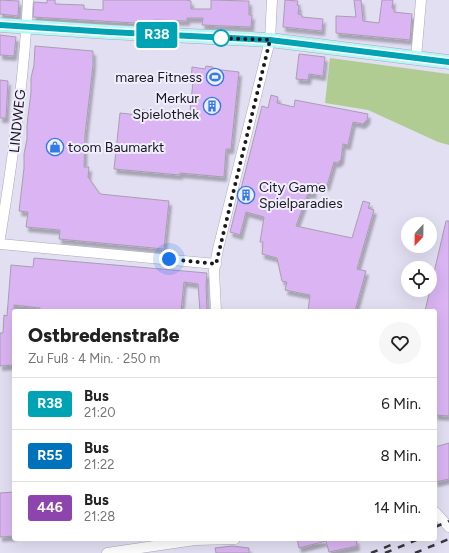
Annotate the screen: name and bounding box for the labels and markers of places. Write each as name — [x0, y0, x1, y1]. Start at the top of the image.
unlabelled marker — [212, 29, 230, 47]
sports icon: marea Fitness — [205, 67, 225, 87]
place label: marea Fitness — [115, 69, 202, 86]
place label: Merkur Spielothek — [133, 90, 199, 123]
building icon: Merkur Spielothek — [202, 96, 222, 116]
shop icon: toom Baumarkt — [45, 137, 65, 157]
place label: toom Baumarkt — [68, 139, 164, 156]
place label: City Game Spielparadies — [259, 179, 343, 212]
building icon: City Game Spielparadies — [236, 185, 256, 205]

